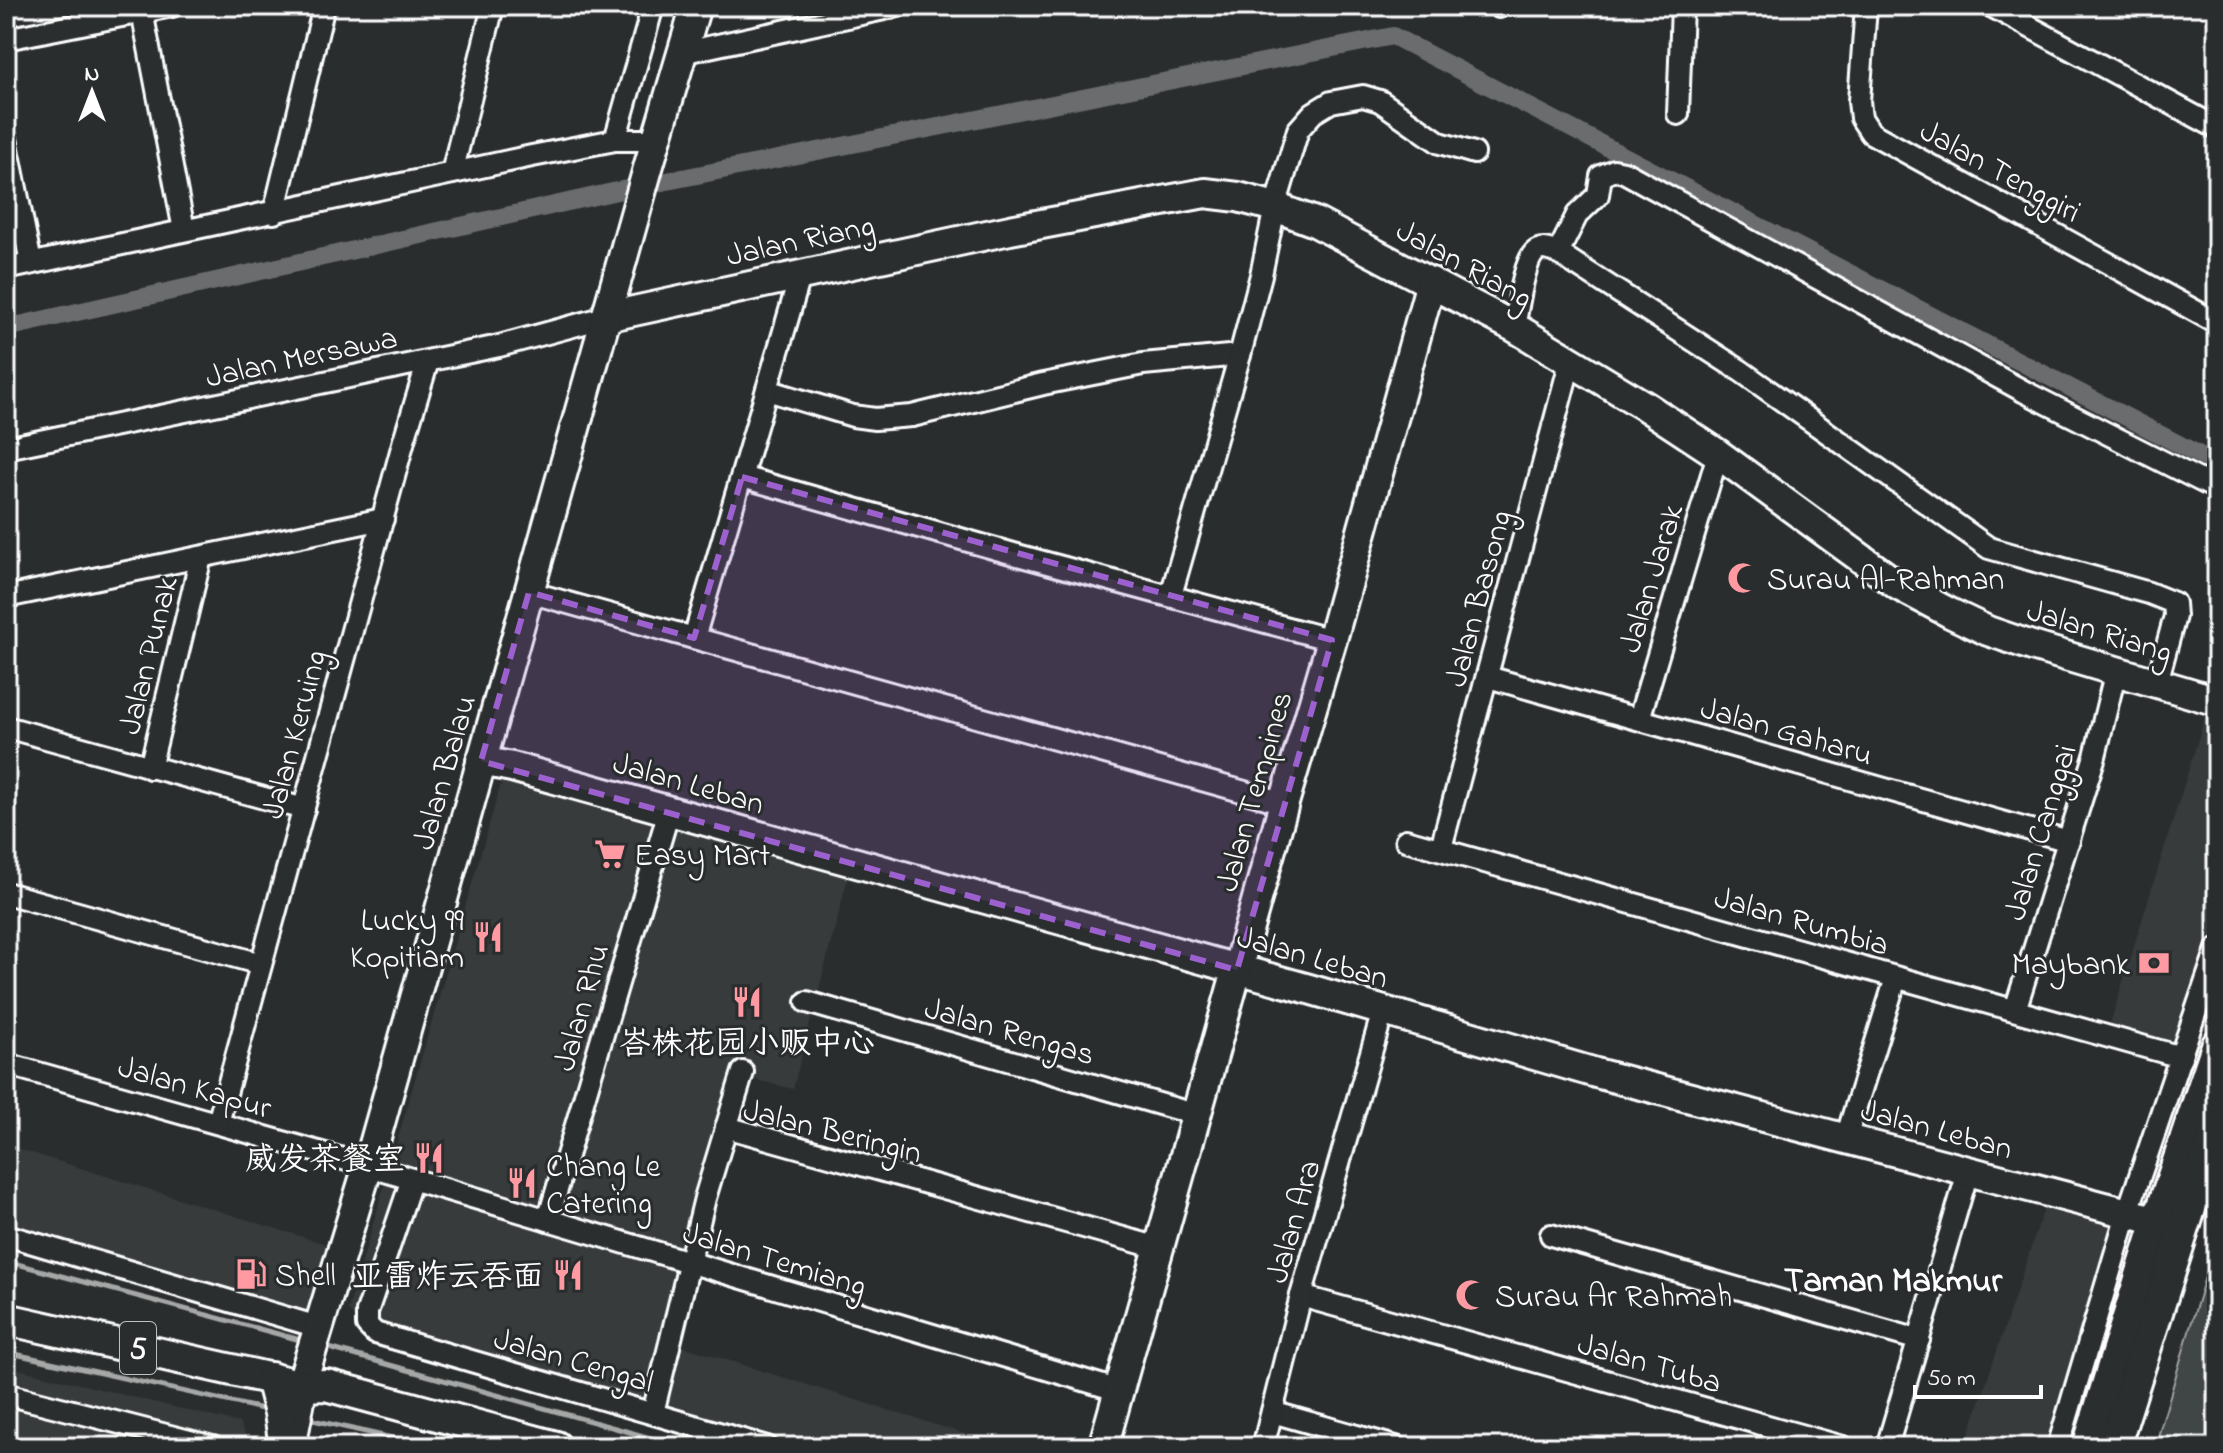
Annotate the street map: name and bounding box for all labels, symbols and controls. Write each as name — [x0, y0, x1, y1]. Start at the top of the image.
north arrow — [52, 52, 132, 132]
text: N — [85, 59, 99, 91]
street label: Jalan Tenggiri — [1910, 109, 2089, 237]
street label: Jalan Riang — [722, 204, 879, 281]
street label: Jalan Riang — [1386, 209, 1540, 323]
street label: Jalan Mersawa — [202, 316, 402, 403]
street label: Jalan Jarak — [1608, 498, 1699, 659]
street label: Jalan Basong — [1434, 505, 1527, 693]
place label: Surau Al-Rahman — [1767, 558, 2004, 605]
mosque icon: Surau Al-Rahman — [1726, 561, 1760, 595]
street label: Jalan Punak — [108, 571, 193, 740]
street label: Jalan Riang — [2020, 589, 2178, 678]
street label: Jalan Keruing — [251, 645, 342, 825]
street label: Jalan Tempines — [1205, 686, 1307, 898]
street label: Jalan Gaharu — [1694, 686, 1878, 780]
street label: Jalan Balau — [402, 690, 491, 856]
street label: Jalan Canggai — [1993, 739, 2091, 927]
street label: Jalan Leban — [607, 741, 769, 829]
place label: Easy Mart — [634, 834, 770, 881]
supermarket icon: Easy Mart — [593, 837, 627, 871]
street label: Jalan Rumbia — [1708, 876, 1894, 971]
place label: Lucky 99 Kopitiam — [350, 899, 464, 983]
street label: Jalan Leban — [1231, 915, 1393, 1003]
restaurant icon: Lucky 99 Kopitiam — [471, 920, 505, 954]
street label: Jalan Rhu — [543, 939, 624, 1077]
place label: Maybank — [2012, 943, 2131, 990]
bank icon: Maybank — [2137, 946, 2171, 980]
restaurant icon: 峇株花园小贩中心 — [730, 985, 764, 1019]
street label: Jalan Rengas — [918, 987, 1100, 1080]
place label: 峇株花园小贩中心 — [619, 1022, 875, 1069]
street label: Jalan Kapur — [112, 1045, 276, 1134]
street label: Jalan Beringin — [738, 1089, 926, 1178]
street label: Jalan Leban — [1855, 1089, 2017, 1174]
place label: 威发茶餐室 — [245, 1138, 405, 1185]
restaurant icon: 威发茶餐室 — [412, 1141, 446, 1175]
place label: Chang Le Catering — [546, 1145, 661, 1229]
street label: Jalan Ara — [1255, 1155, 1335, 1289]
restaurant icon: Chang Le Catering — [505, 1166, 539, 1200]
street label: Jalan Temiang — [676, 1211, 872, 1312]
place label: Shell — [275, 1254, 336, 1301]
place label: 亚雷炸云吞面 — [352, 1255, 544, 1302]
fuel station icon: Shell — [234, 1257, 268, 1291]
restaurant icon: 亚雷炸云吞面 — [551, 1258, 585, 1292]
district label: Taman Makmur — [1784, 1258, 2003, 1308]
place label: Surau Ar Rahmah — [1495, 1275, 1732, 1322]
mosque icon: Surau Ar Rahmah — [1454, 1278, 1488, 1312]
street label: Jalan Cengal — [488, 1317, 658, 1408]
road number: 5 — [120, 1322, 156, 1374]
street label: Jalan Tuba — [1571, 1322, 1727, 1408]
scale bar — [1915, 1349, 2041, 1399]
text: 50 m — [1927, 1362, 1976, 1397]

